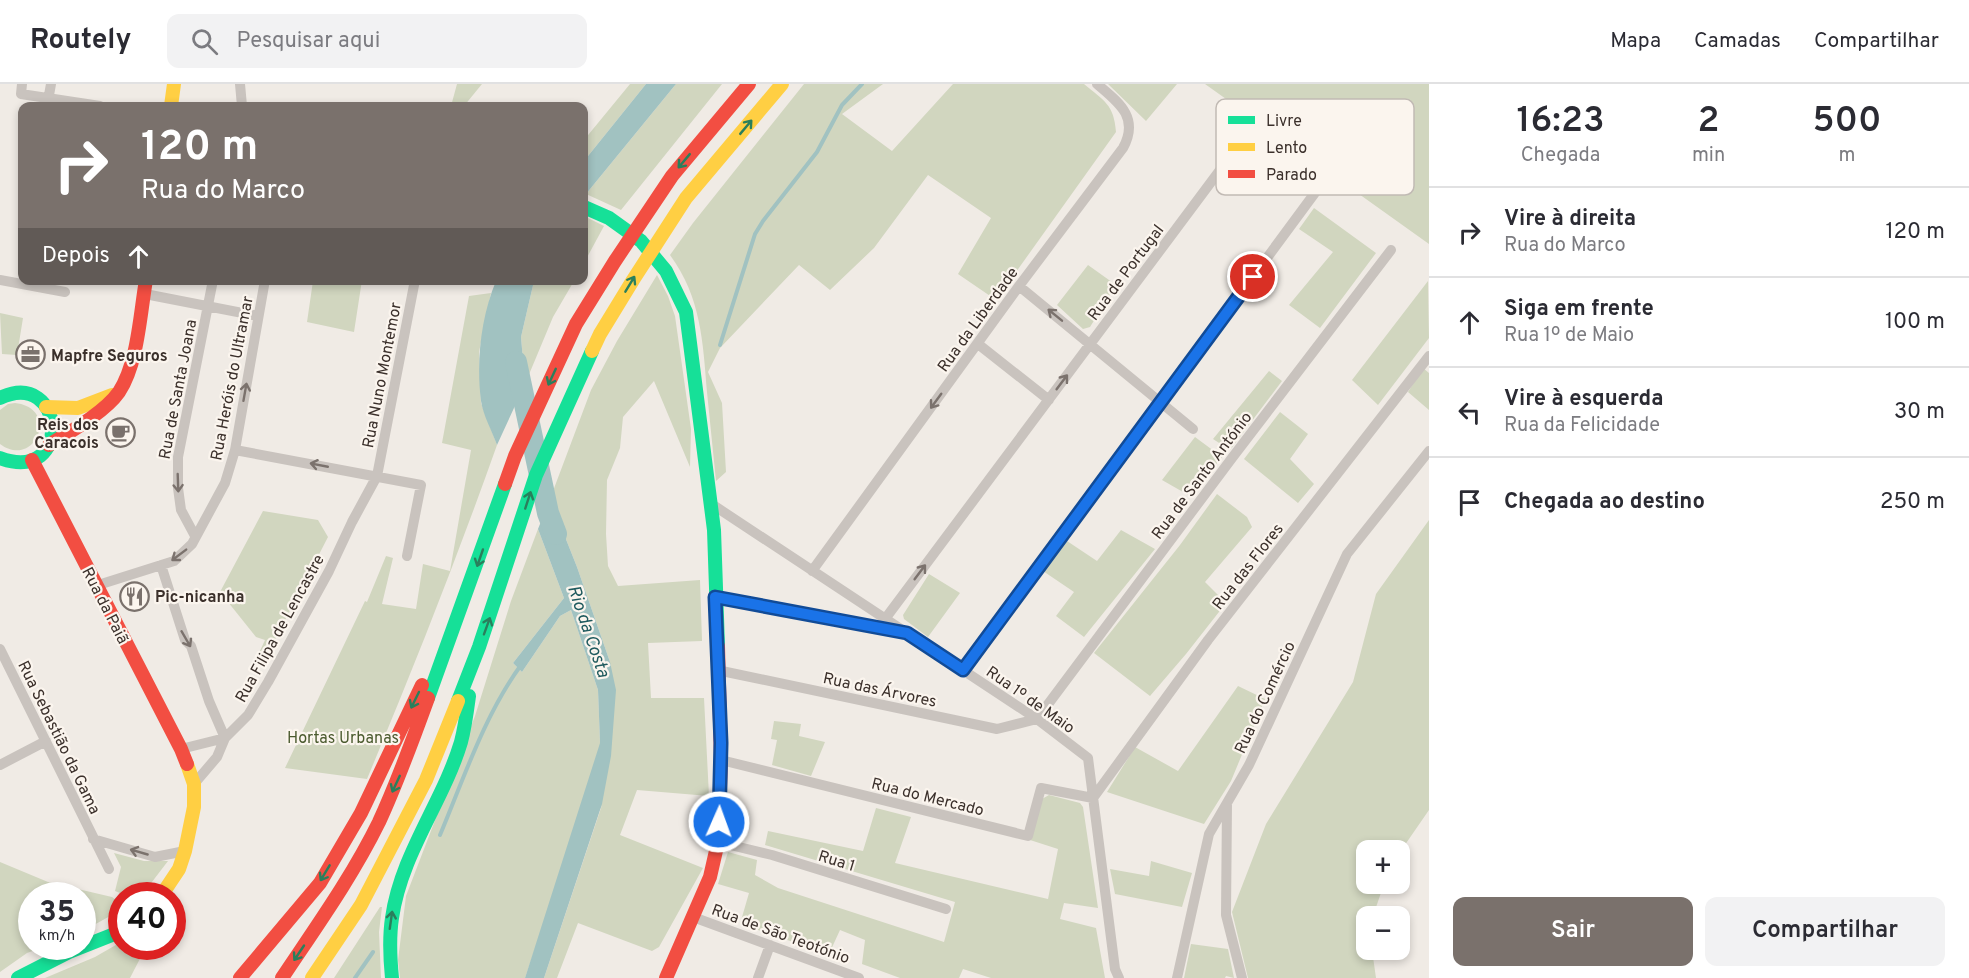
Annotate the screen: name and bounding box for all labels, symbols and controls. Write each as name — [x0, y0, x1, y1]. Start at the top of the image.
search box — [167, 14, 587, 68]
text: Routely — [30, 23, 131, 59]
icon: search — [188, 25, 221, 58]
text: Pesquisar aqui — [236, 28, 380, 55]
text: Mapa — [1610, 28, 1661, 55]
text: Camadas — [1694, 28, 1781, 55]
text: Compartilhar — [1814, 28, 1939, 55]
legend — [1216, 99, 1414, 195]
text: 16:23 — [1516, 99, 1605, 145]
text: 2 — [1698, 99, 1720, 145]
text: 500 — [1813, 99, 1882, 145]
text: Livre — [1266, 112, 1302, 132]
one-way arrow — [739, 119, 752, 135]
text: 120 m — [141, 122, 258, 175]
icon: right — [42, 126, 120, 204]
text: Lento — [1266, 139, 1307, 159]
text: Chegada — [1521, 143, 1600, 169]
text: min — [1692, 143, 1725, 169]
text: m — [1839, 143, 1856, 169]
one-way arrow — [677, 153, 691, 168]
text: Parado — [1266, 166, 1317, 186]
text: Rua do Marco — [141, 174, 305, 208]
text: Vire à direita — [1504, 206, 1636, 233]
icon: right — [1453, 216, 1486, 249]
text: 120 m — [1885, 219, 1945, 246]
street label: Rua de Portugal — [1084, 221, 1169, 325]
text: Rua do Marco — [1504, 233, 1626, 259]
icon: ahead — [122, 240, 155, 273]
text: Depois — [42, 243, 110, 270]
pin — [1227, 251, 1278, 302]
icon: arrive — [1236, 260, 1269, 293]
street label: Rua da Liberdade — [934, 264, 1023, 377]
one-way arrow — [625, 276, 637, 293]
street label: Rua Heróis do Ultramar — [207, 294, 259, 462]
text: Siga em frente — [1504, 296, 1654, 323]
street label: Rua Nuno Montemor — [359, 301, 407, 450]
icon: ahead — [1453, 306, 1486, 339]
one-way arrow — [1047, 308, 1063, 321]
text: 100 m — [1885, 309, 1945, 336]
street label: Rua de Santa Joana — [156, 318, 202, 461]
text: Rua 1º de Maio — [1504, 323, 1634, 349]
office icon: Mapfre Seguros — [14, 339, 46, 371]
place label: Mapfre Seguros — [51, 347, 168, 367]
one-way arrow — [545, 368, 556, 386]
one-way arrow — [1056, 375, 1068, 391]
one-way arrow — [240, 383, 251, 403]
text: Vire à esquerda — [1504, 386, 1663, 413]
one-way arrow — [930, 393, 942, 409]
icon: left — [1453, 396, 1486, 429]
text: 30 m — [1894, 399, 1945, 426]
street label: Rua de Santo António — [1148, 408, 1257, 544]
text: Rua da Felicidade — [1504, 413, 1660, 439]
place label: Reis dos Caracois — [34, 416, 99, 454]
cafe icon: Reis dos Caracois — [104, 417, 136, 449]
one-way arrow — [310, 460, 329, 471]
one-way arrow — [172, 472, 184, 492]
icon: arrive — [1453, 486, 1486, 519]
text: Chegada ao destino — [1504, 489, 1705, 516]
text: 250 m — [1880, 489, 1945, 516]
one-way arrow — [523, 491, 534, 510]
street label: Rua das Flores — [1209, 520, 1289, 614]
one-way arrow — [473, 548, 484, 567]
one-way arrow — [172, 549, 188, 562]
street label: Rua Filipa de Lencastre — [232, 551, 330, 707]
street label: Rua da Paiã — [76, 564, 132, 648]
one-way arrow — [914, 565, 927, 581]
restaurant icon: Pic-nicanha — [118, 580, 150, 612]
water label: Rio da Costa — [561, 582, 614, 681]
place label: Pic-nicanha — [155, 588, 244, 608]
one-way arrow — [482, 617, 493, 636]
one-way arrow — [181, 630, 193, 647]
street label: Rua do Comércio — [1231, 638, 1301, 757]
street label: Rua Sebastião da Gama — [12, 658, 104, 818]
street label: Rua 1º de Maio — [982, 663, 1078, 739]
street label: Rua das Árvores — [821, 667, 939, 713]
one-way arrow — [408, 691, 420, 709]
park label: Hortas Urbanas — [287, 729, 399, 749]
one-way arrow — [390, 774, 401, 792]
street label: Rua do Mercado — [869, 774, 986, 822]
position arrow — [687, 790, 751, 854]
map controls — [1356, 840, 1410, 960]
button: + — [1356, 840, 1410, 894]
one-way arrow — [130, 846, 149, 857]
street label: Rua 1 — [815, 847, 857, 877]
one-way arrow — [319, 864, 330, 882]
speed limit sign: 40 — [108, 882, 186, 960]
text: 35 — [39, 895, 75, 932]
button: Sair — [1453, 897, 1693, 966]
button: Compartilhar — [1705, 897, 1945, 966]
street label: Rua de São Teotónio — [709, 901, 852, 969]
button: − — [1356, 906, 1410, 960]
one-way arrow — [386, 911, 397, 930]
text: km/h — [39, 927, 75, 946]
one-way arrow — [293, 944, 305, 960]

